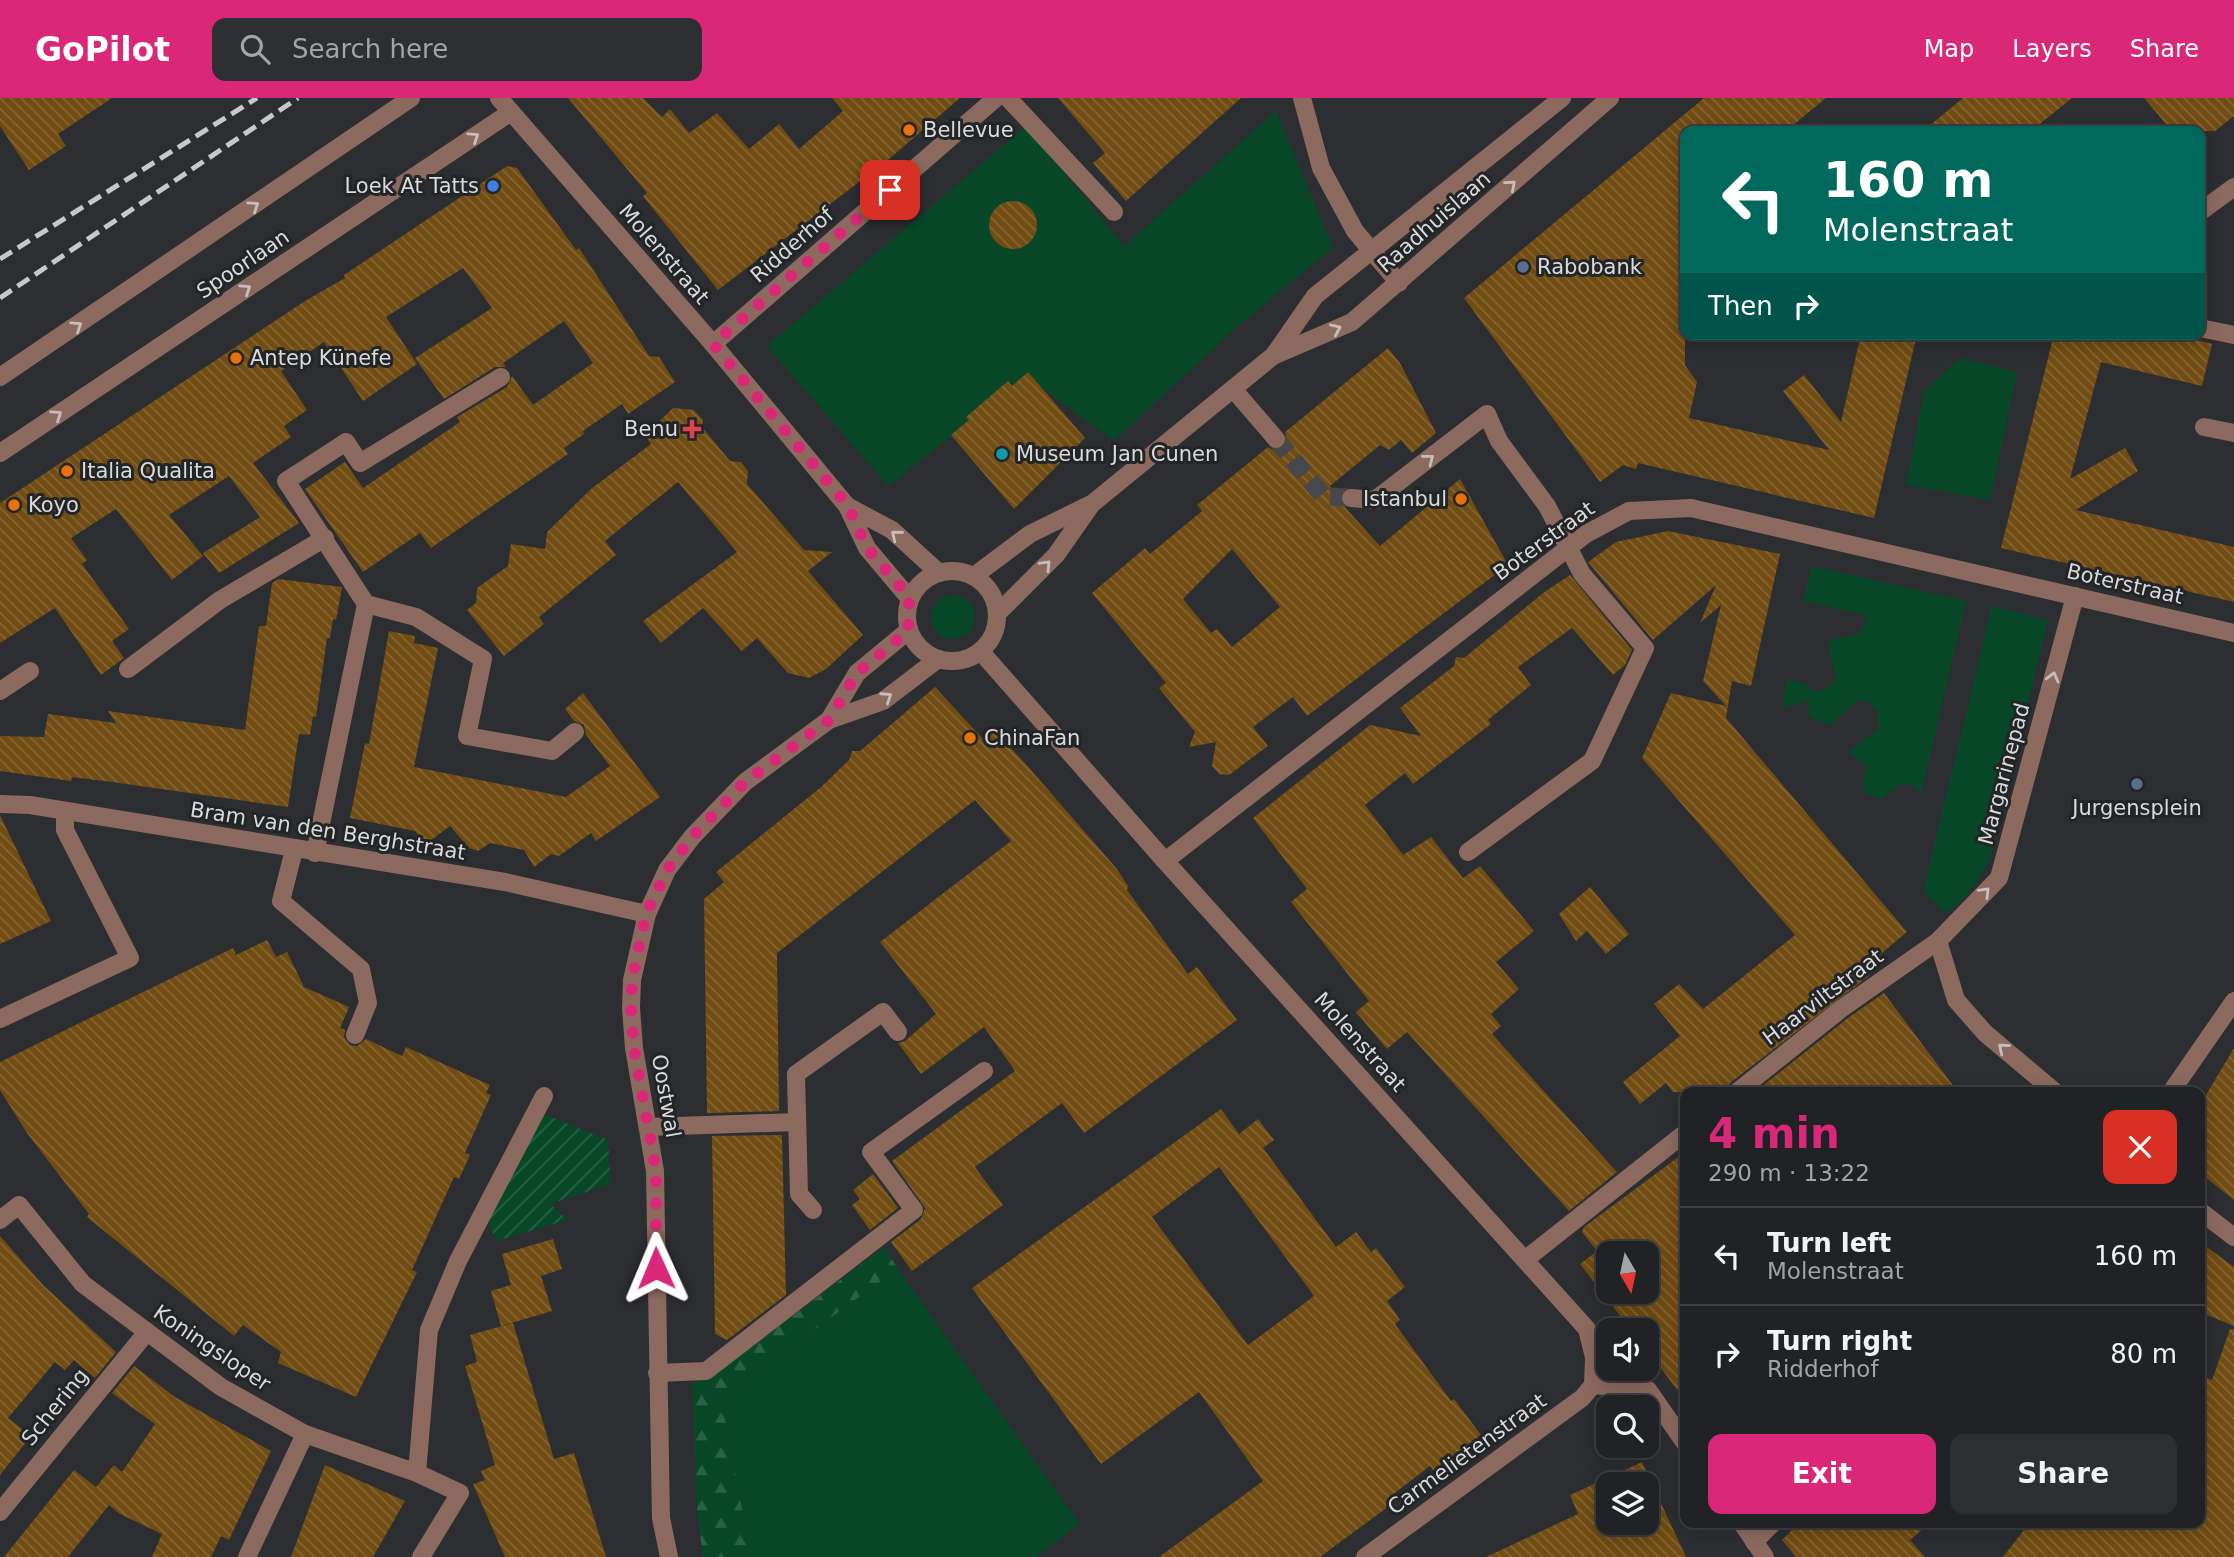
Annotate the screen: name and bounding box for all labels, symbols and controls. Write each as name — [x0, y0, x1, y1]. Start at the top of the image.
search box — [212, 18, 702, 81]
text: GoPilot — [35, 30, 170, 69]
icon: search — [236, 30, 274, 68]
text: Search here — [292, 34, 448, 64]
text: Map — [1924, 35, 1974, 63]
text: Layers — [2012, 35, 2092, 63]
text: Share — [2130, 35, 2199, 63]
place label: Bellevue — [923, 118, 1014, 142]
marker: Bellevue — [901, 122, 917, 138]
one-way arrow — [466, 133, 479, 145]
text: 160 m — [1823, 152, 1993, 209]
icon: left — [1708, 154, 1799, 245]
pin — [860, 160, 920, 220]
street label: Raadhuislaan — [1373, 167, 1495, 277]
icon: arrive — [871, 171, 909, 209]
place label: Loek At Tatts — [345, 174, 479, 198]
marker: Loek At Tatts — [485, 178, 501, 194]
one-way arrow — [1503, 181, 1516, 193]
street label: Molenstraat — [614, 199, 714, 309]
one-way arrow — [247, 201, 260, 214]
street label: Ridderhof — [746, 202, 839, 287]
text: Molenstraat — [1823, 211, 2013, 249]
street label: Spoorlaan — [192, 224, 294, 304]
place label: Rabobank — [1537, 255, 1643, 279]
marker: Rabobank — [1515, 259, 1531, 275]
one-way arrow — [238, 285, 251, 298]
icon: right — [1787, 287, 1825, 325]
text: Then — [1708, 291, 1773, 321]
one-way arrow — [69, 321, 82, 334]
one-way arrow — [1329, 323, 1341, 337]
place label: Antep Künefe — [250, 346, 391, 370]
marker: Antep Künefe — [228, 350, 244, 366]
one-way arrow — [49, 411, 62, 424]
place label: Benu — [624, 417, 678, 441]
marker: Benu — [684, 421, 700, 437]
place label: Museum Jan Cunen — [1016, 442, 1218, 466]
marker: Museum Jan Cunen — [994, 446, 1010, 462]
one-way arrow — [1422, 454, 1434, 467]
place label: Italia Qualita — [81, 459, 215, 483]
marker: Italia Qualita — [59, 463, 75, 479]
place label: Istanbul — [1363, 487, 1447, 511]
marker: Istanbul — [1453, 491, 1469, 507]
place label: Koyo — [28, 493, 79, 517]
street label: Boterstraat — [1489, 496, 1599, 586]
marker: Koyo — [6, 497, 22, 513]
one-way arrow — [892, 531, 904, 544]
street label: Boterstraat — [2064, 559, 2186, 609]
one-way arrow — [1038, 560, 1051, 573]
one-way arrow — [2045, 672, 2059, 684]
one-way arrow — [880, 692, 893, 705]
street label: Margarinepad — [1974, 701, 2034, 847]
place label: ChinaFan — [984, 726, 1080, 750]
marker: ChinaFan — [962, 730, 978, 746]
marker: Jurgensplein — [2129, 776, 2145, 792]
place label: Jurgensplein — [2070, 796, 2202, 820]
street label: Bram van den Berghstraat — [189, 797, 467, 865]
one-way arrow — [1977, 887, 1990, 900]
street label: Haarviltstraat — [1758, 944, 1888, 1050]
street label: Molenstraat — [1309, 988, 1411, 1096]
one-way arrow — [1998, 1044, 2011, 1056]
street label: Oostwal — [647, 1052, 685, 1140]
text: 4 min — [1708, 1109, 1840, 1158]
button: close — [2103, 1110, 2177, 1184]
text: 290 m · 13:22 — [1708, 1160, 1870, 1186]
text: Turn left — [1767, 1228, 1891, 1258]
position arrow — [619, 1231, 693, 1305]
icon: left — [1708, 1237, 1746, 1275]
north arrow — [1596, 1241, 1659, 1304]
map controls — [1596, 1241, 1659, 1535]
text: 160 m — [2094, 1241, 2177, 1271]
text: Molenstraat — [1767, 1258, 1904, 1284]
street label: Koningsloper — [149, 1300, 275, 1396]
button: sound — [1596, 1318, 1659, 1381]
text: Turn right — [1767, 1326, 1912, 1356]
icon: right — [1708, 1335, 1746, 1373]
text: 80 m — [2110, 1339, 2177, 1369]
text: Ridderhof — [1767, 1356, 1879, 1382]
street label: Schering — [17, 1364, 93, 1450]
street label: Carmelietenstraat — [1383, 1388, 1551, 1520]
button: search — [1596, 1395, 1659, 1458]
button: Exit — [1708, 1434, 1936, 1514]
button: Share — [1950, 1434, 2177, 1514]
button: layers — [1596, 1472, 1659, 1535]

